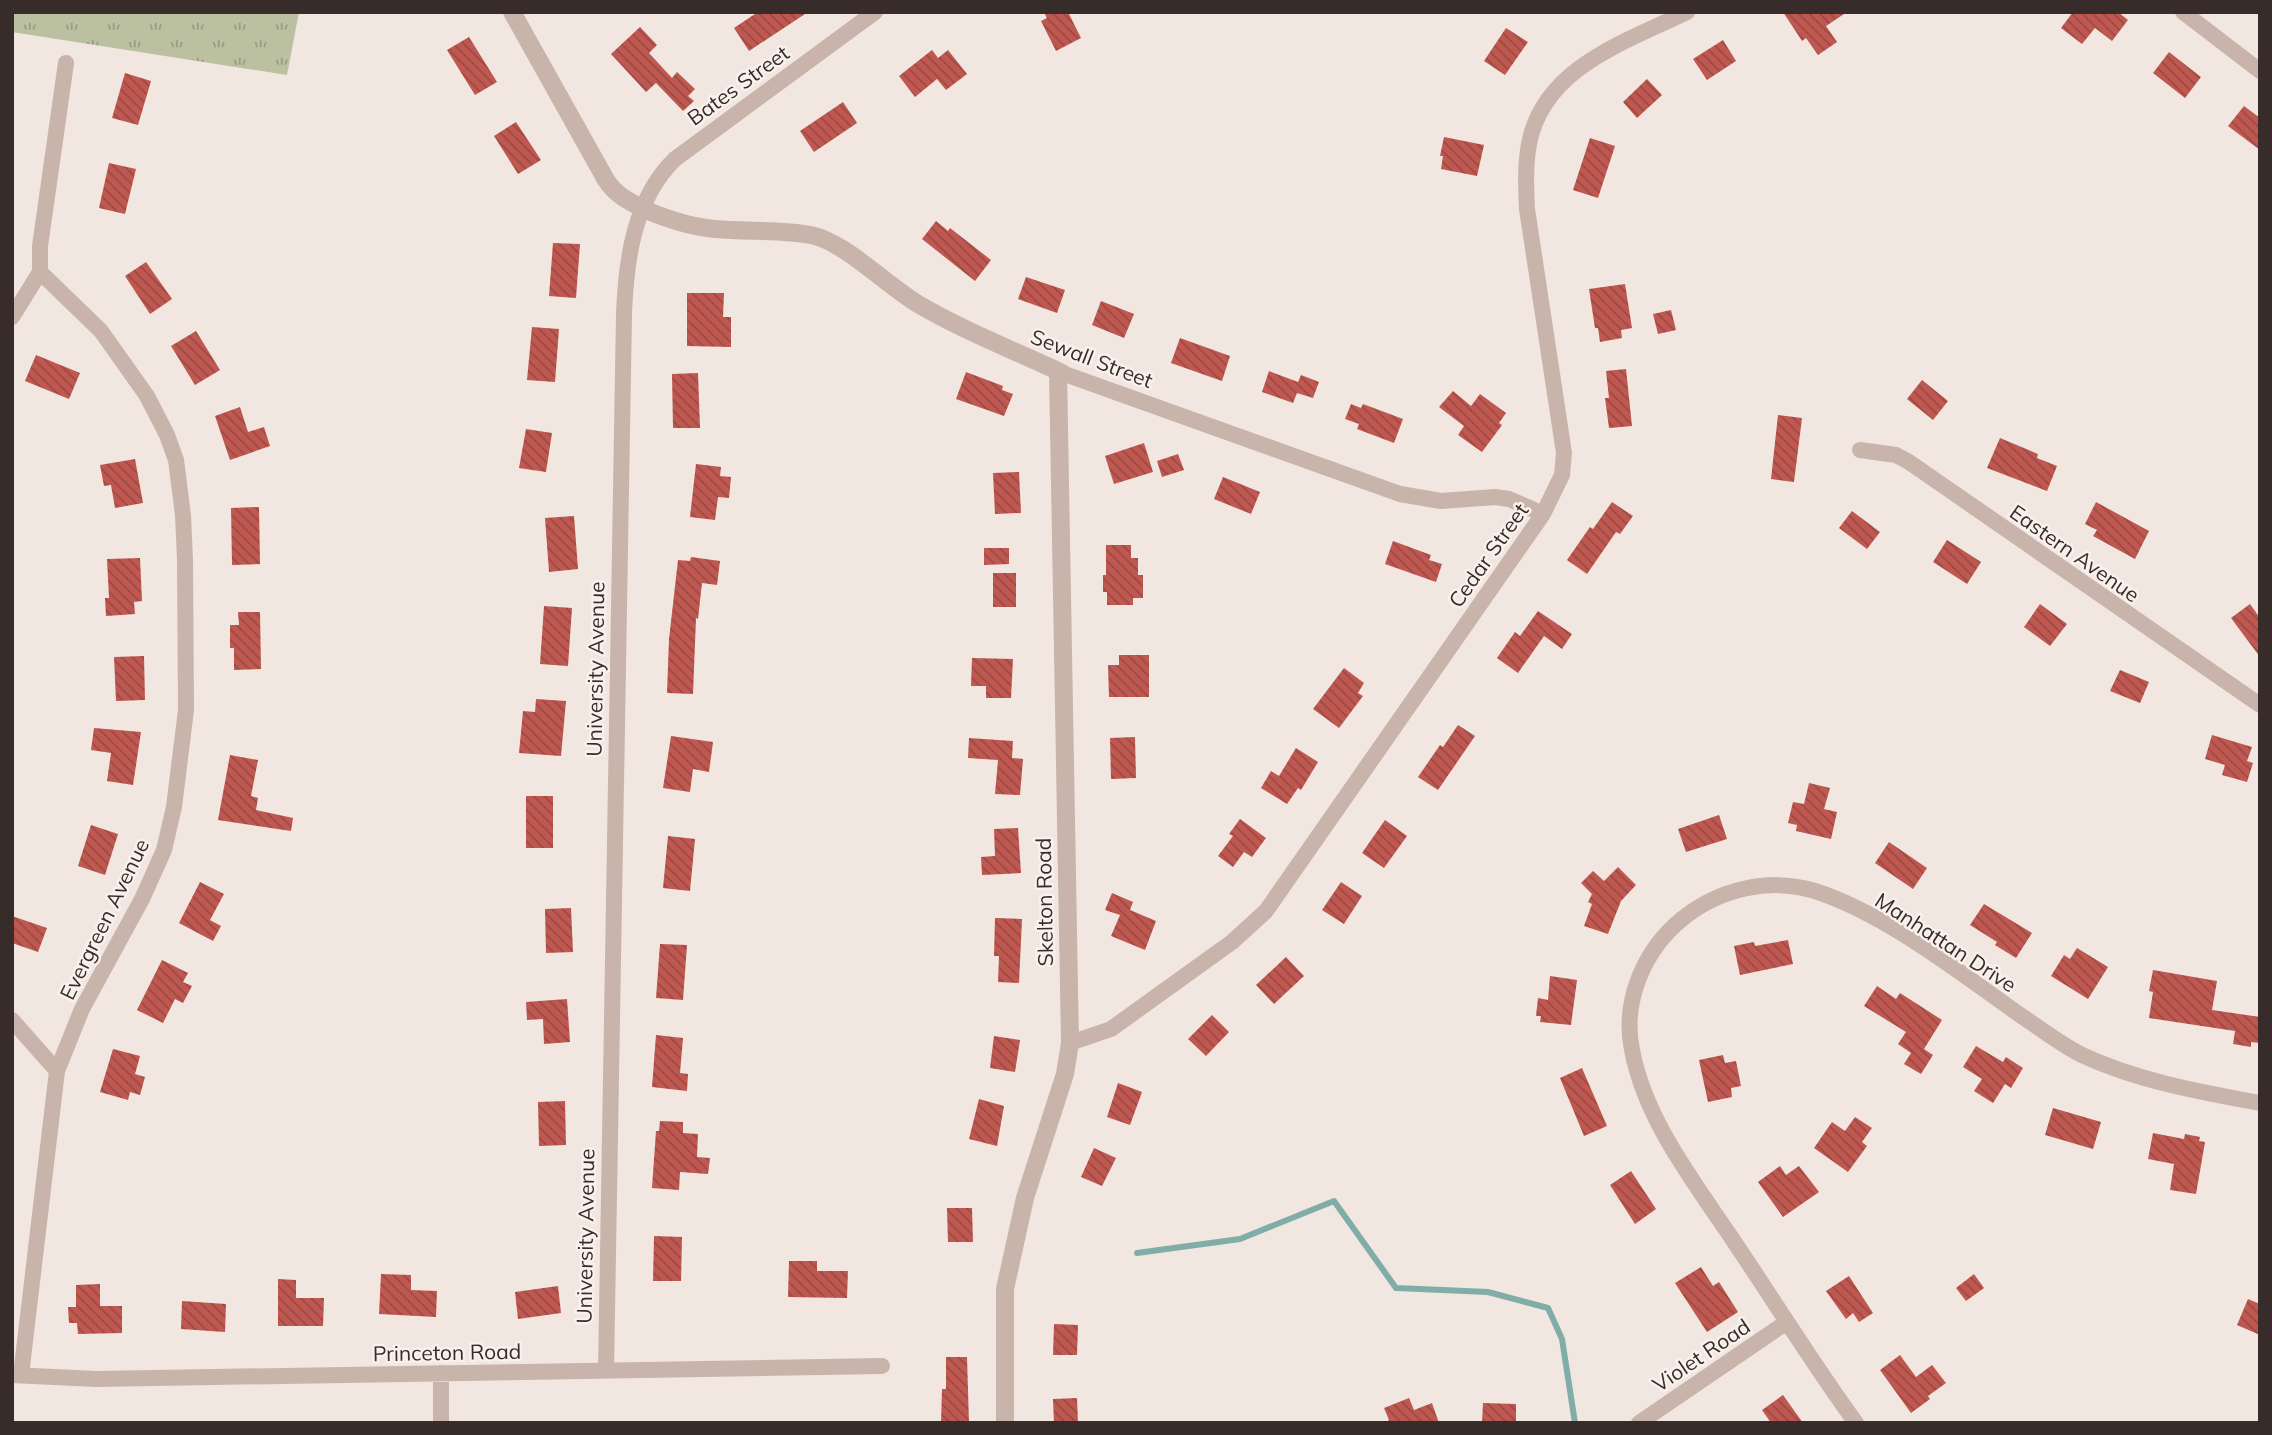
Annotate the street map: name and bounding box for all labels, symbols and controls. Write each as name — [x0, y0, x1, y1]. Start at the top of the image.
street label: Bates Street — [682, 39, 794, 131]
street label: Sewall Street — [1027, 323, 1157, 393]
street label: Cedar Street — [1443, 498, 1533, 612]
street label: Eastern Avenue — [2005, 499, 2145, 607]
street label: University Avenue — [580, 581, 610, 757]
street label: Evergreen Avenue — [54, 834, 154, 1004]
street label: Skelton Road — [1030, 838, 1058, 966]
street label: Manhattan Drive — [1870, 887, 2022, 997]
street label: University Avenue — [570, 1148, 600, 1324]
street label: Violet Road — [1647, 1313, 1755, 1397]
street label: Princeton Road — [373, 1338, 521, 1366]

